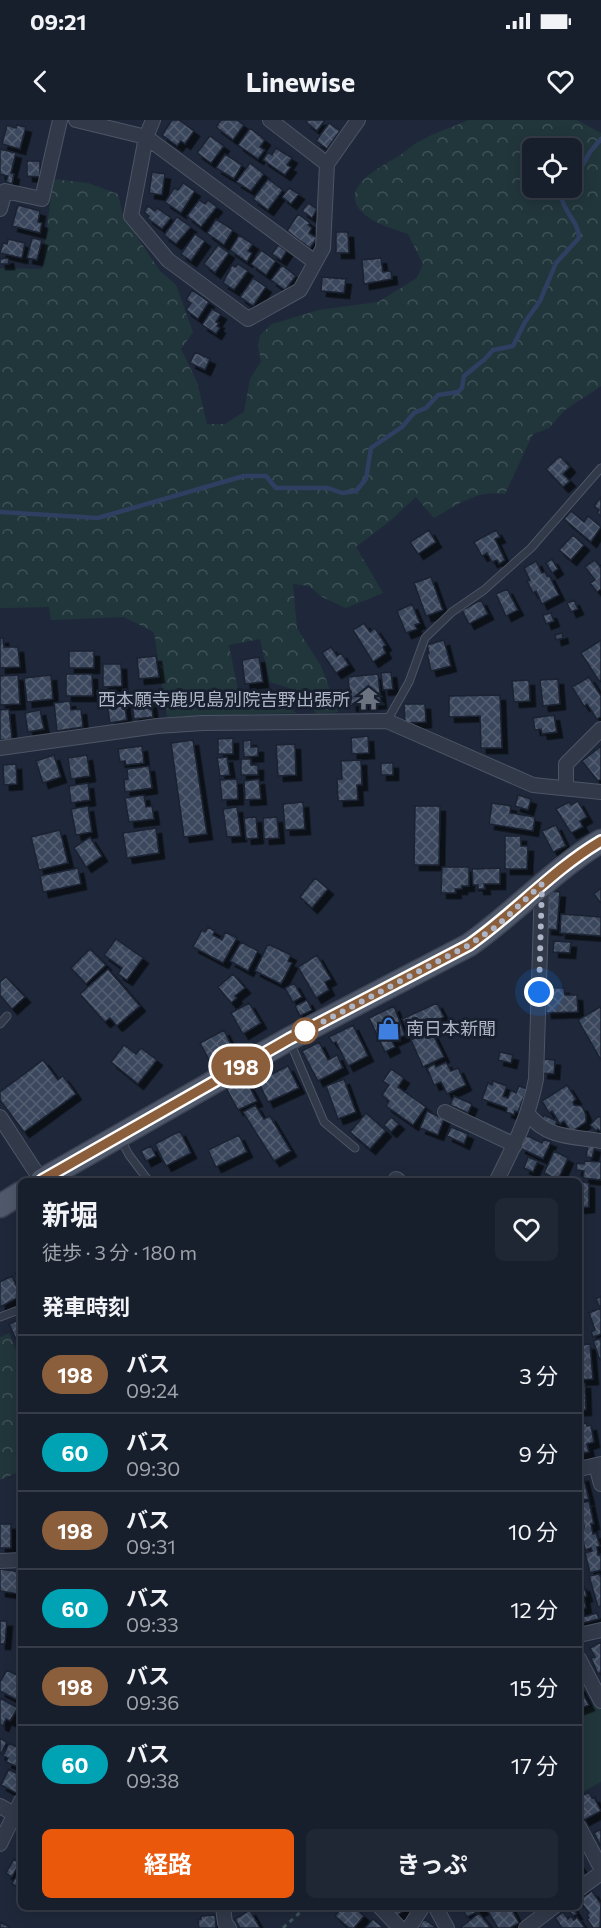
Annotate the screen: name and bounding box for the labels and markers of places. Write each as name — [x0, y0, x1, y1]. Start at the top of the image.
temple icon: 西本願寺鹿児島別院吉野出張所 — [355, 686, 381, 712]
place label: 西本願寺鹿児島別院吉野出張所 — [98, 688, 350, 710]
shop icon: 南日本新聞 — [375, 1015, 401, 1041]
place label: 南日本新聞 — [406, 1017, 496, 1039]
unlabelled marker — [292, 1018, 318, 1044]

